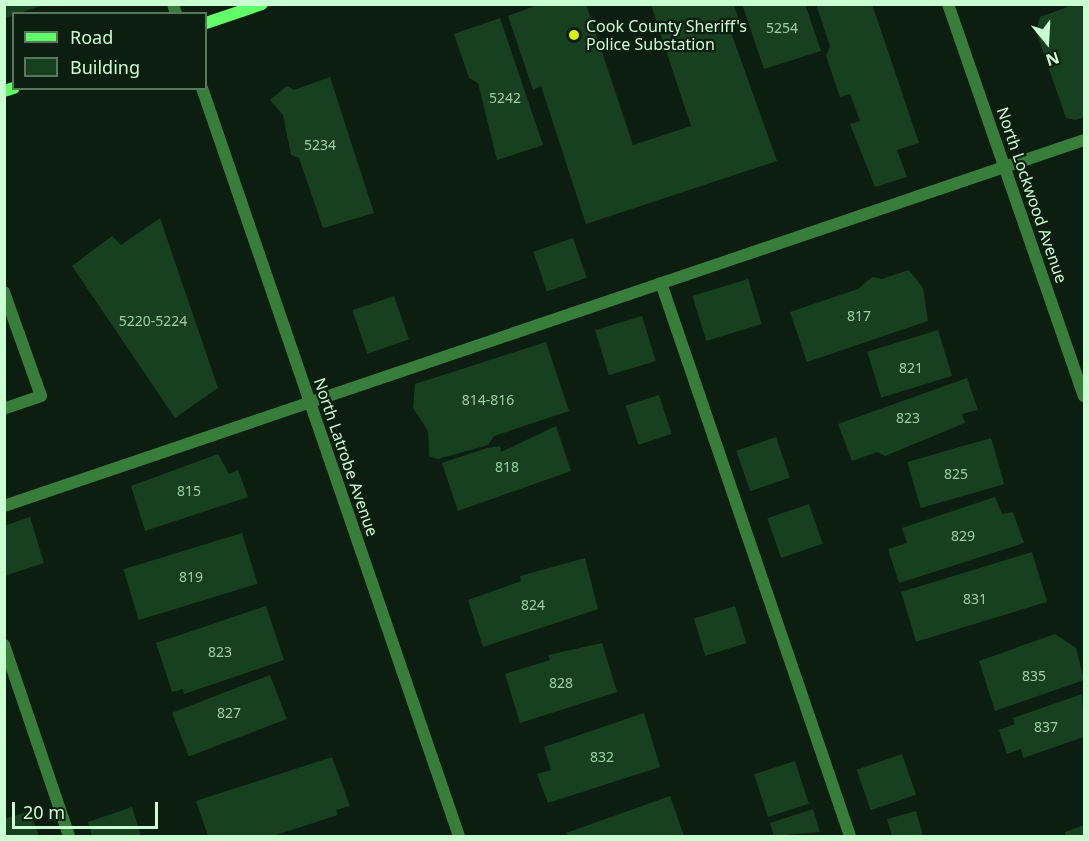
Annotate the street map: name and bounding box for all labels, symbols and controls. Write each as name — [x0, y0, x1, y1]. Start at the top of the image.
legend — [12, 12, 207, 90]
north arrow — [1017, 12, 1077, 72]
place label: Cook County Sheriff's Police Substation — [586, 16, 747, 54]
house number: 5254 — [766, 20, 798, 36]
text: Road — [70, 25, 113, 49]
marker: Cook County Sheriff's Police Substation — [567, 28, 581, 42]
text: N — [1043, 47, 1062, 72]
text: Building — [70, 55, 140, 79]
house number: 5242 — [489, 90, 521, 106]
street label: North Lockwood Avenue — [993, 105, 1071, 285]
house number: 5234 — [304, 137, 336, 153]
house number: 817 — [847, 308, 871, 324]
house number: 5220-5224 — [119, 313, 187, 329]
house number: 821 — [899, 360, 923, 376]
street label: North Latrobe Avenue — [310, 375, 382, 539]
house number: 814-816 — [462, 392, 514, 408]
house number: 823 — [896, 410, 920, 426]
house number: 818 — [495, 459, 519, 475]
house number: 825 — [944, 466, 968, 482]
house number: 815 — [177, 483, 201, 499]
house number: 829 — [951, 528, 975, 544]
house number: 819 — [179, 569, 203, 585]
house number: 831 — [963, 591, 987, 607]
house number: 824 — [521, 597, 545, 613]
house number: 823 — [208, 644, 232, 660]
house number: 835 — [1022, 668, 1046, 684]
house number: 828 — [549, 675, 573, 691]
house number: 827 — [217, 705, 241, 721]
house number: 837 — [1034, 719, 1058, 735]
house number: 832 — [590, 749, 614, 765]
scale bar — [15, 790, 160, 828]
text: 20 m — [23, 800, 65, 824]

